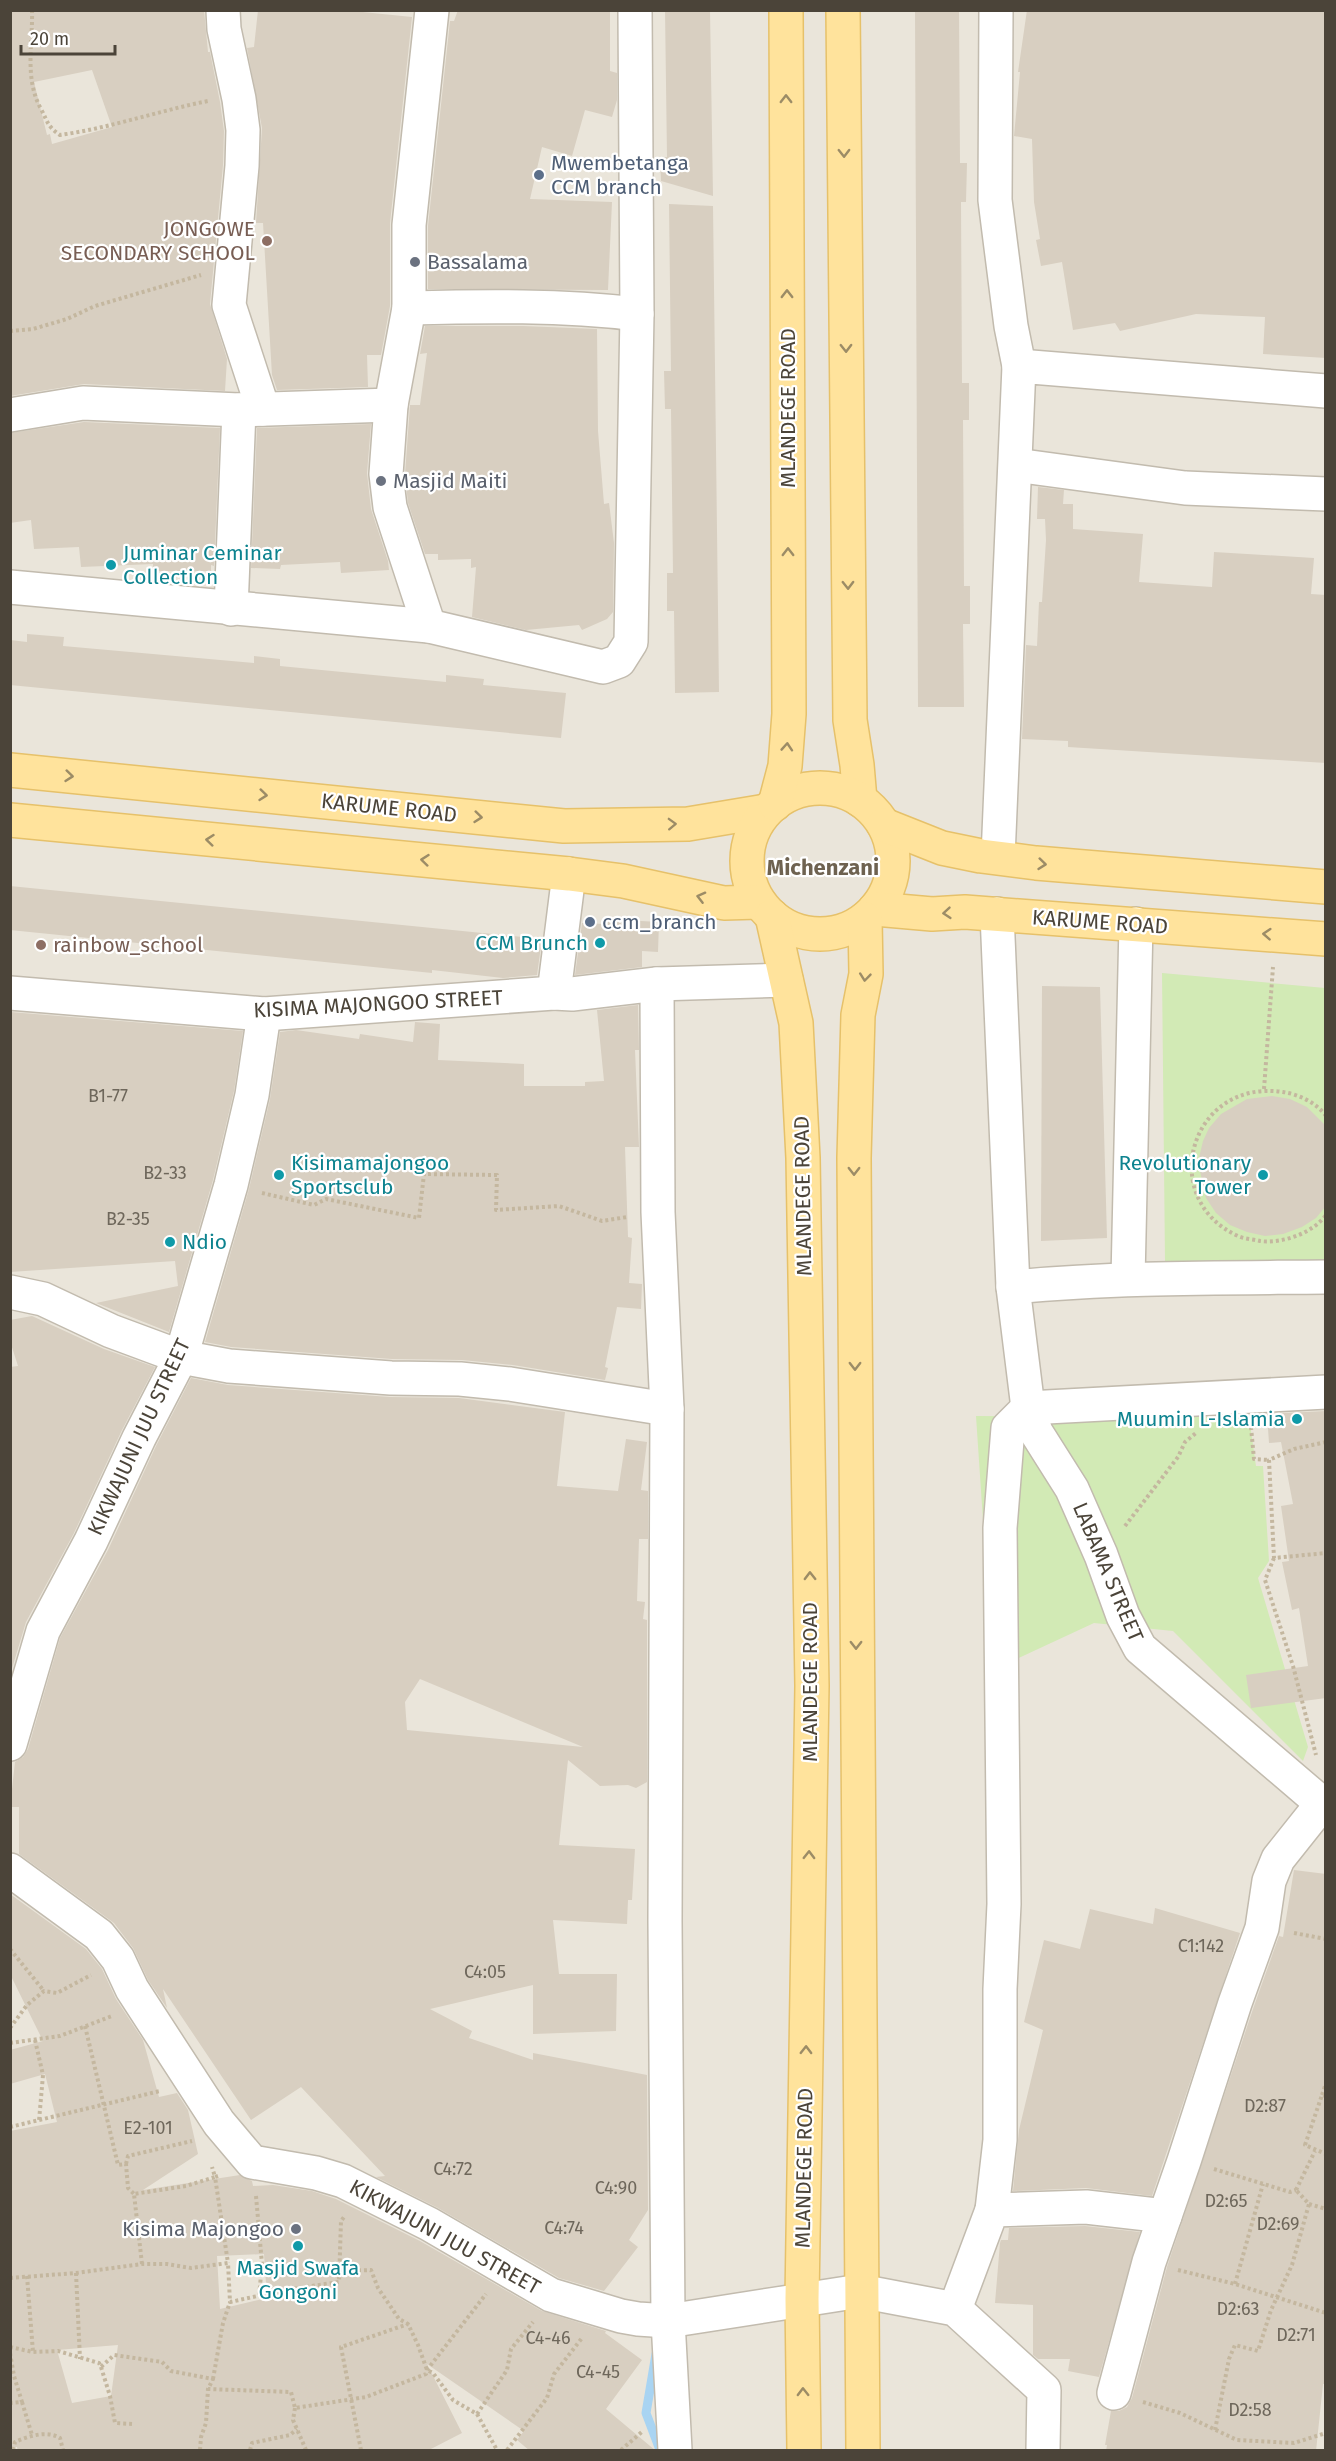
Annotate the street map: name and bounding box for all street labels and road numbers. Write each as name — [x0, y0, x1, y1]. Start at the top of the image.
street label: MLANDEGE ROAD — [775, 328, 801, 488]
street label: KARUME ROAD — [320, 788, 458, 828]
street label: KARUME ROAD — [1031, 904, 1169, 940]
street label: KISIMA MAJONGOO STREET — [253, 984, 503, 1024]
street label: MLANDEGE ROAD — [789, 1116, 817, 1276]
street label: KIKWAJUNI JUU STREET — [82, 1334, 196, 1540]
street label: LABAMA STREET — [1067, 1498, 1149, 1646]
street label: MLANDEGE ROAD — [797, 1602, 823, 1762]
street label: MLANDEGE ROAD — [790, 2088, 818, 2248]
street label: KIKWAJUNI JUU STREET — [345, 2174, 545, 2300]

